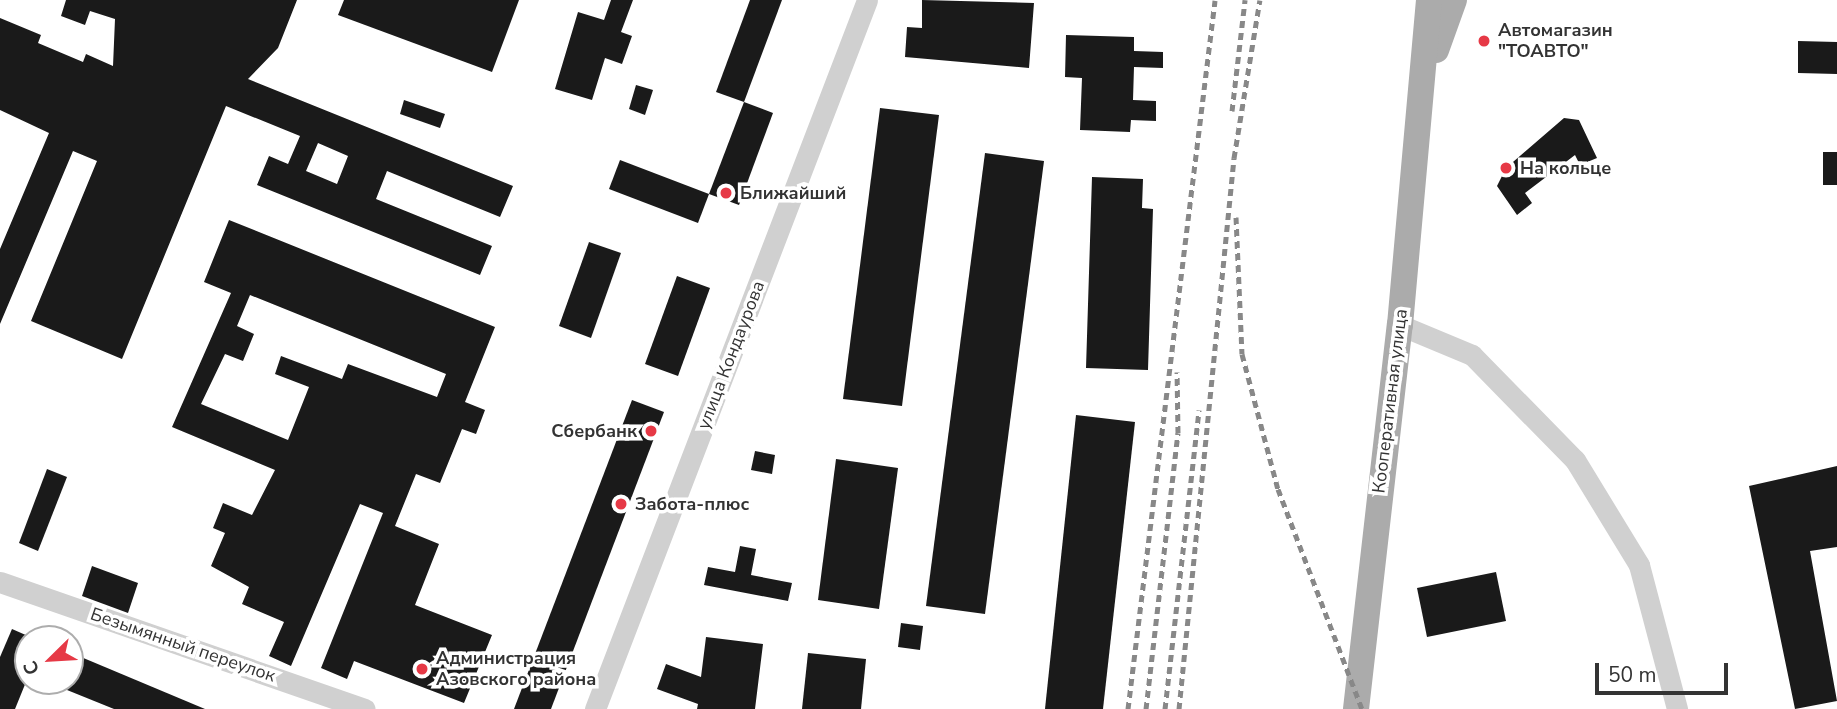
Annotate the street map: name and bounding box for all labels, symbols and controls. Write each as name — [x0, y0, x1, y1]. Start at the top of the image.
place label: Автомагазин "ТОАВТО" — [1498, 20, 1613, 62]
marker: Автомагазин "ТОАВТО" — [1476, 33, 1492, 49]
place label: На кольце — [1520, 157, 1611, 179]
marker: На кольце — [1498, 160, 1514, 176]
place label: Ближайший — [740, 182, 846, 204]
marker: Ближайший — [718, 185, 734, 201]
street label: улица Кондаурова — [693, 278, 769, 432]
street label: Кооперативная улица — [1368, 308, 1412, 494]
place label: Сбербанк — [551, 420, 637, 442]
marker: Сбербанк — [643, 423, 659, 439]
place label: Забота-плюс — [635, 493, 749, 515]
marker: Забота-плюс — [613, 496, 629, 512]
street label: Безымянный переулок — [88, 603, 278, 687]
north arrow — [14, 625, 84, 695]
place label: Администрация Азовского района — [436, 648, 596, 690]
scale bar — [1599, 650, 1732, 694]
text: С — [17, 657, 46, 679]
marker: Администрация Азовского района — [414, 661, 430, 677]
text: 50 m — [1608, 661, 1657, 689]

